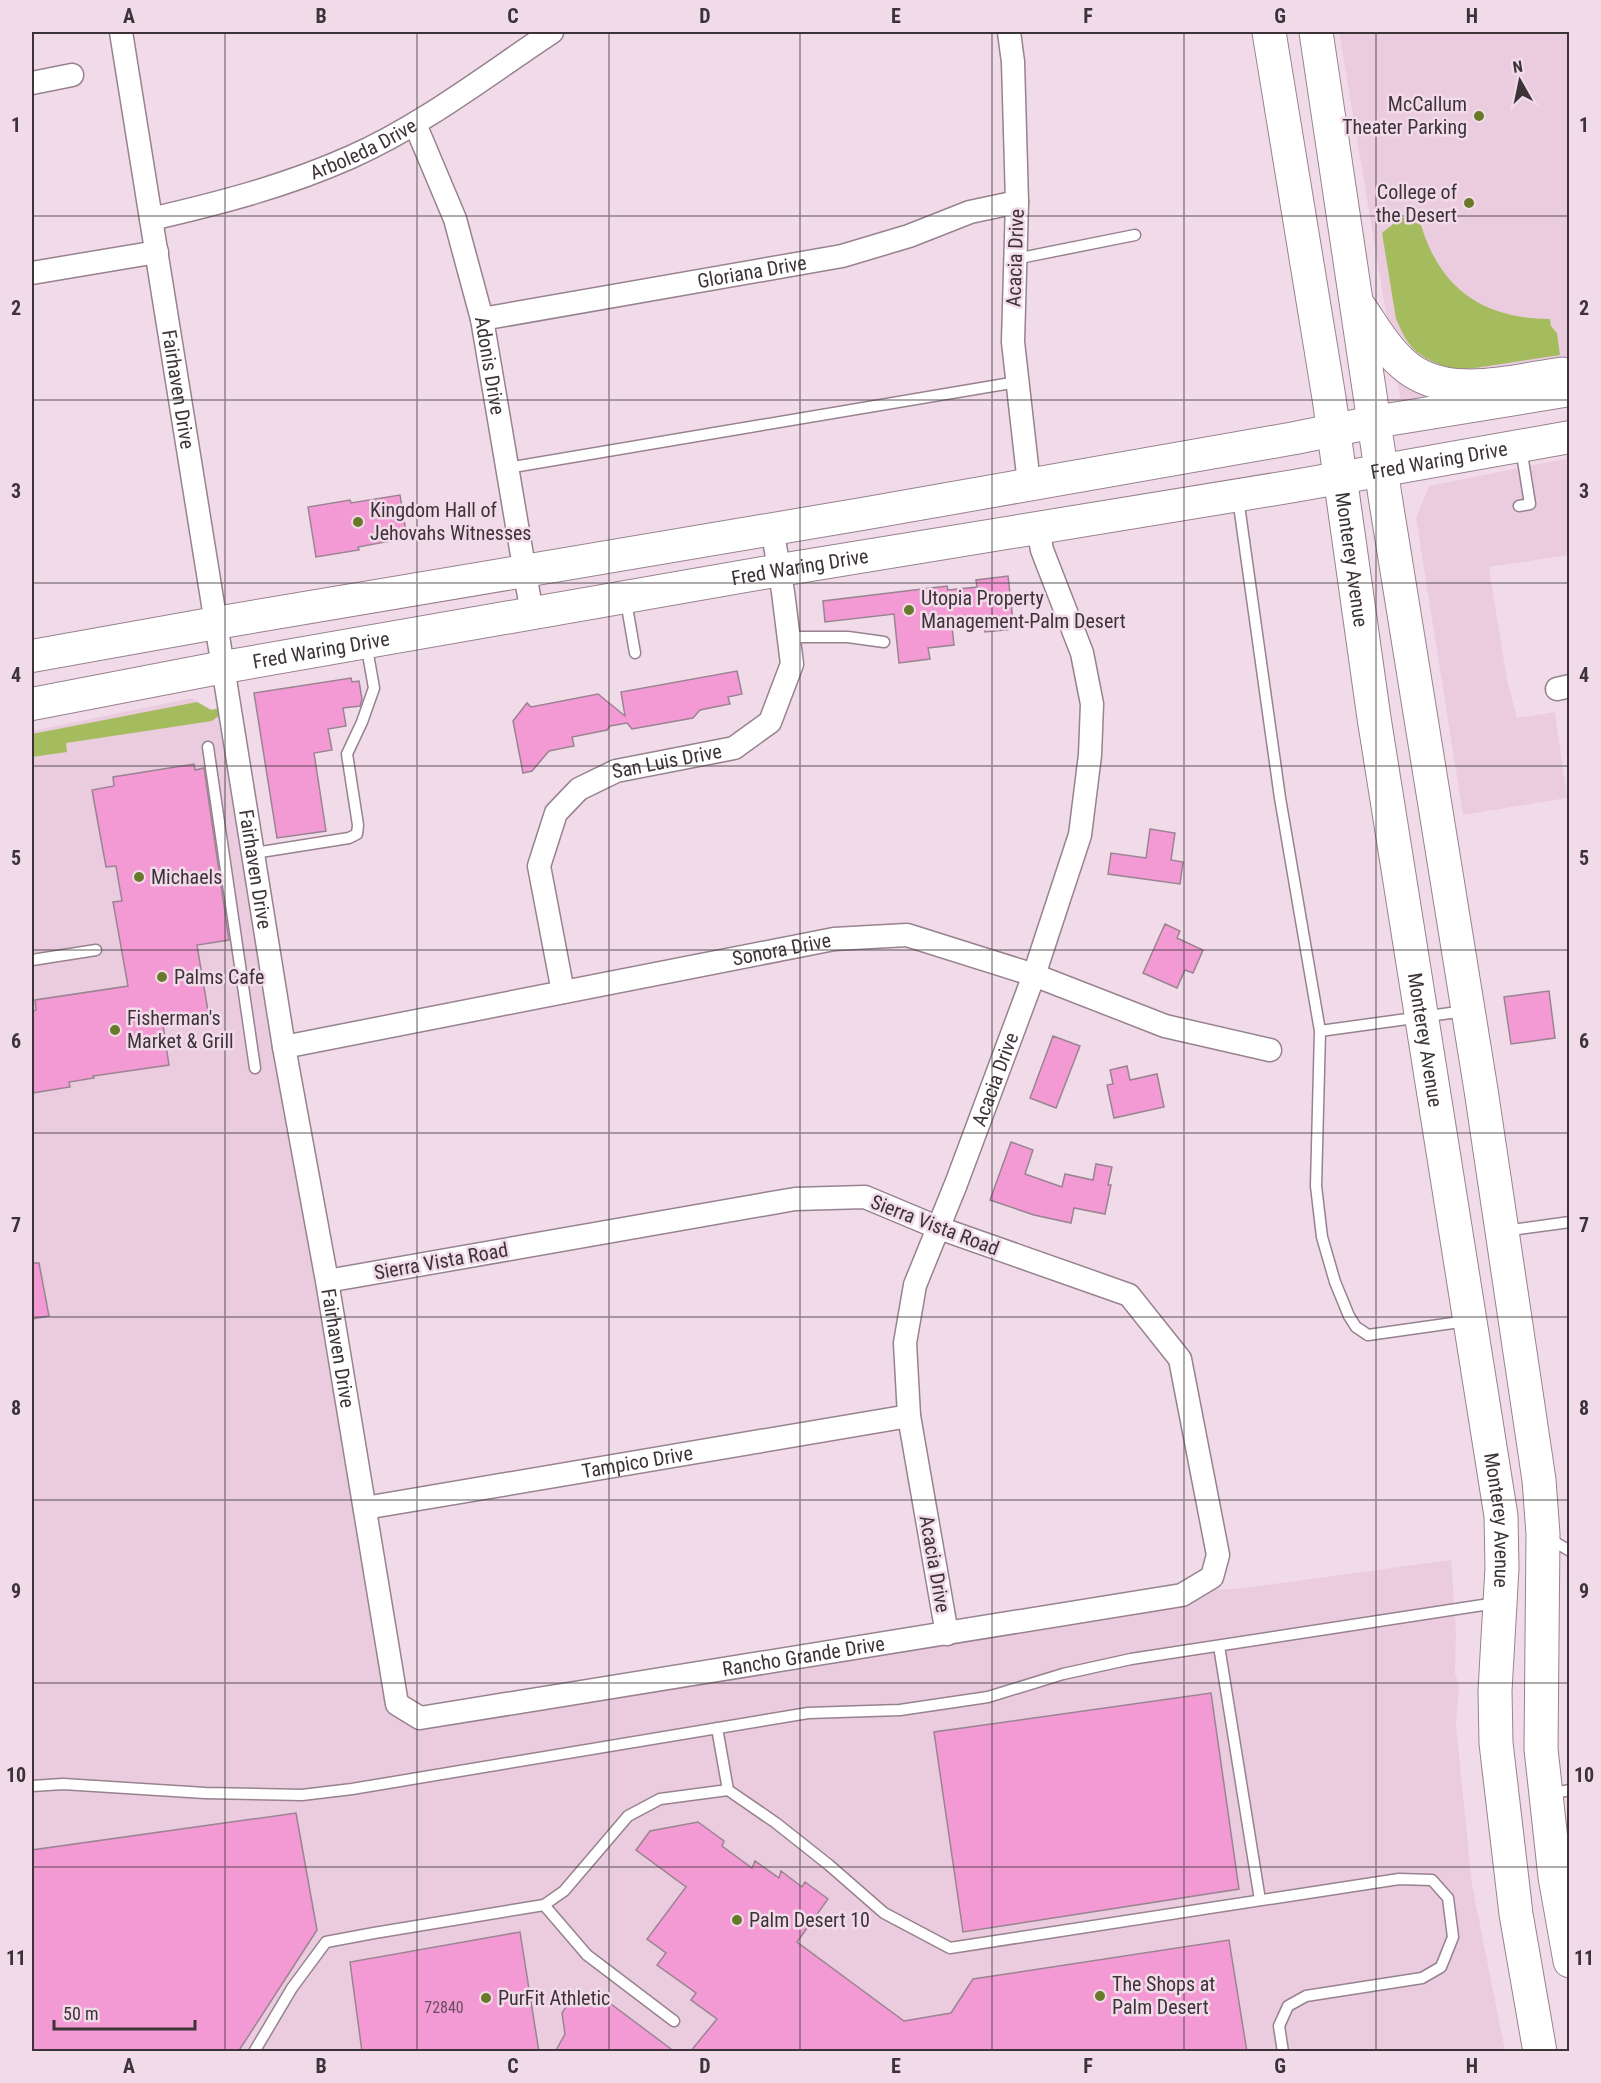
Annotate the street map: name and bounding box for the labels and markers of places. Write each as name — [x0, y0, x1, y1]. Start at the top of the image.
place label: McCallum Theater Parking — [1342, 92, 1467, 139]
marker: McCallum Theater Parking — [1472, 109, 1486, 123]
place label: College of the Desert — [1376, 180, 1458, 227]
marker: College of the Desert — [1462, 196, 1476, 210]
place label: Kingdom Hall of Jehovahs Witnesses — [370, 498, 532, 545]
marker: Kingdom Hall of Jehovahs Witnesses — [351, 515, 365, 529]
place label: Utopia Property Management-Palm Desert — [921, 586, 1126, 633]
marker: Utopia Property Management-Palm Desert — [902, 603, 916, 617]
place label: Michaels — [151, 865, 222, 889]
marker: Michaels — [132, 870, 146, 884]
place label: Palms Cafe — [174, 965, 264, 989]
marker: Palms Cafe — [155, 970, 169, 984]
place label: Fisherman's Market & Grill — [127, 1006, 234, 1053]
marker: Fisherman's Market & Grill — [108, 1023, 122, 1037]
place label: Palm Desert 10 — [749, 1908, 870, 1932]
marker: Palm Desert 10 — [730, 1913, 744, 1927]
place label: The Shops at Palm Desert — [1112, 1972, 1215, 2019]
place label: PurFit Athletic — [498, 1986, 610, 2010]
marker: The Shops at Palm Desert — [1093, 1989, 1107, 2003]
marker: PurFit Athletic — [479, 1991, 493, 2005]

